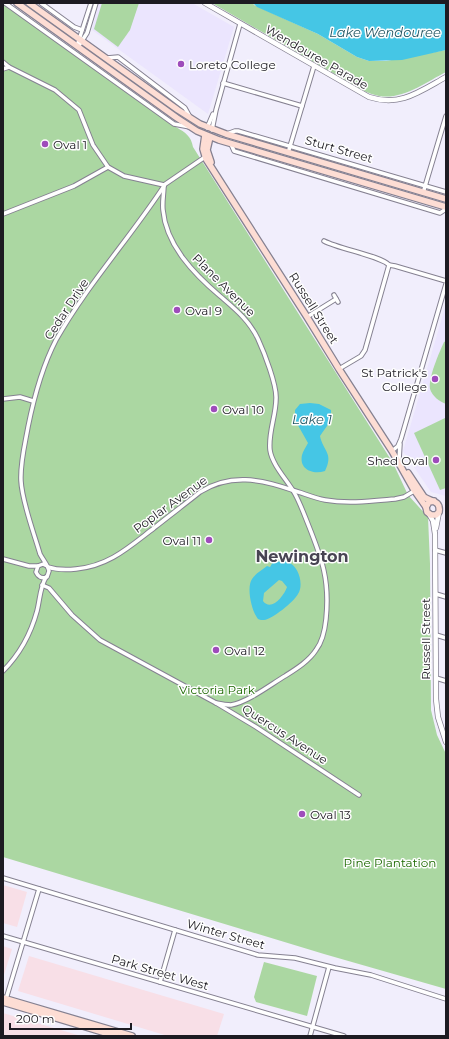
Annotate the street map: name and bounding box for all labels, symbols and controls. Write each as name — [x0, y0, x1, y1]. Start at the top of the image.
street label: Wendouree Parade — [263, 21, 371, 93]
water label: Lake Wendouree — [329, 24, 441, 40]
place label: Loreto College — [189, 57, 276, 72]
marker: Loreto College — [176, 59, 186, 69]
street label: Sturt Street — [303, 132, 375, 166]
place label: Oval 1 — [53, 137, 87, 152]
marker: Oval 1 — [40, 139, 50, 149]
street label: Plane Avenue — [189, 250, 259, 320]
street label: Russell Street — [286, 269, 342, 347]
street label: Cedar Drive — [41, 276, 91, 342]
place label: Oval 9 — [185, 303, 222, 318]
marker: Oval 9 — [172, 305, 182, 315]
place label: St Patrick's College — [361, 365, 427, 394]
marker: St Patrick's College — [430, 374, 440, 384]
place label: Oval 10 — [222, 402, 264, 417]
marker: Oval 10 — [209, 404, 219, 414]
water label: Lake 1 — [292, 411, 332, 427]
place label: Shed Oval — [367, 453, 428, 468]
marker: Shed Oval — [431, 455, 441, 465]
street label: Poplar Avenue — [130, 472, 210, 536]
place label: Oval 11 — [163, 533, 201, 548]
marker: Oval 11 — [204, 535, 214, 545]
district label: Newington — [255, 547, 349, 566]
street label: Russell Street — [418, 598, 433, 680]
place label: Oval 12 — [224, 643, 265, 658]
marker: Oval 12 — [211, 645, 221, 655]
park label: Victoria Park — [179, 682, 256, 697]
street label: Quercus Avenue — [239, 701, 331, 767]
place label: Oval 13 — [310, 807, 351, 822]
marker: Oval 13 — [297, 809, 307, 819]
park label: Pine Plantation — [344, 855, 436, 870]
street label: Winter Street — [185, 916, 267, 952]
street label: Park Street West — [110, 951, 211, 993]
scale bar — [10, 1005, 131, 1031]
text: 200 m — [16, 1011, 55, 1026]

